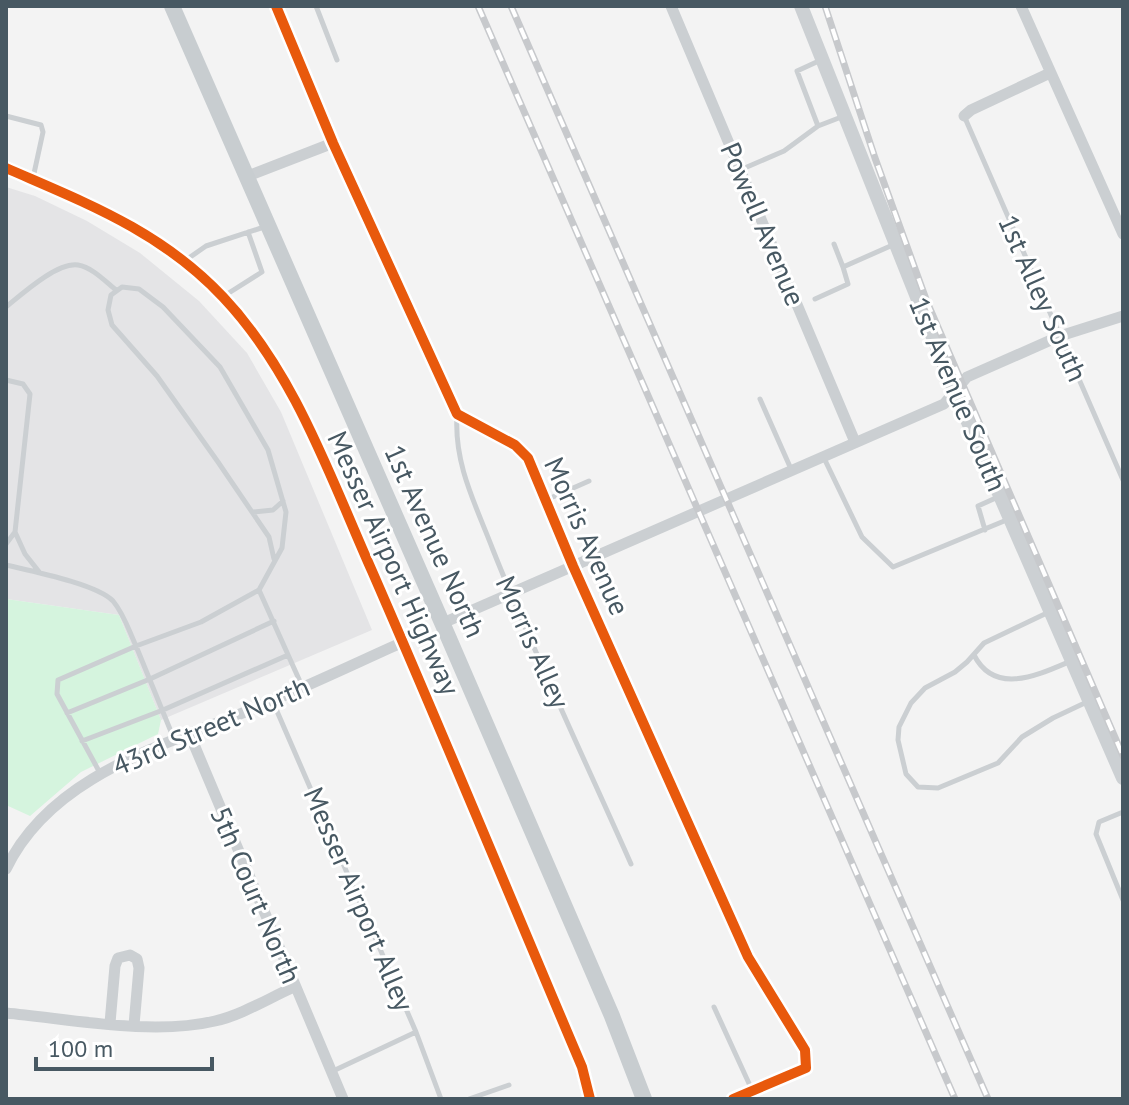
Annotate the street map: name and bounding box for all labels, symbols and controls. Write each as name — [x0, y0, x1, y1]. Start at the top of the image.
street label: Powell Avenue — [712, 136, 815, 311]
street label: 1st Alley South — [990, 209, 1097, 387]
street label: 1st Avenue South — [901, 291, 1016, 497]
street label: Messer Airport Highway — [320, 425, 469, 701]
street label: 1st Avenue North — [376, 439, 494, 643]
street label: Morris Avenue — [536, 451, 639, 621]
street label: Morris Alley — [488, 570, 579, 714]
street label: 43rd Street North — [107, 667, 315, 784]
street label: Messer Airport Alley — [296, 781, 423, 1016]
street label: 5th Court North — [203, 801, 310, 989]
scale bar — [36, 1021, 212, 1071]
text: 100 m — [48, 1033, 113, 1064]

